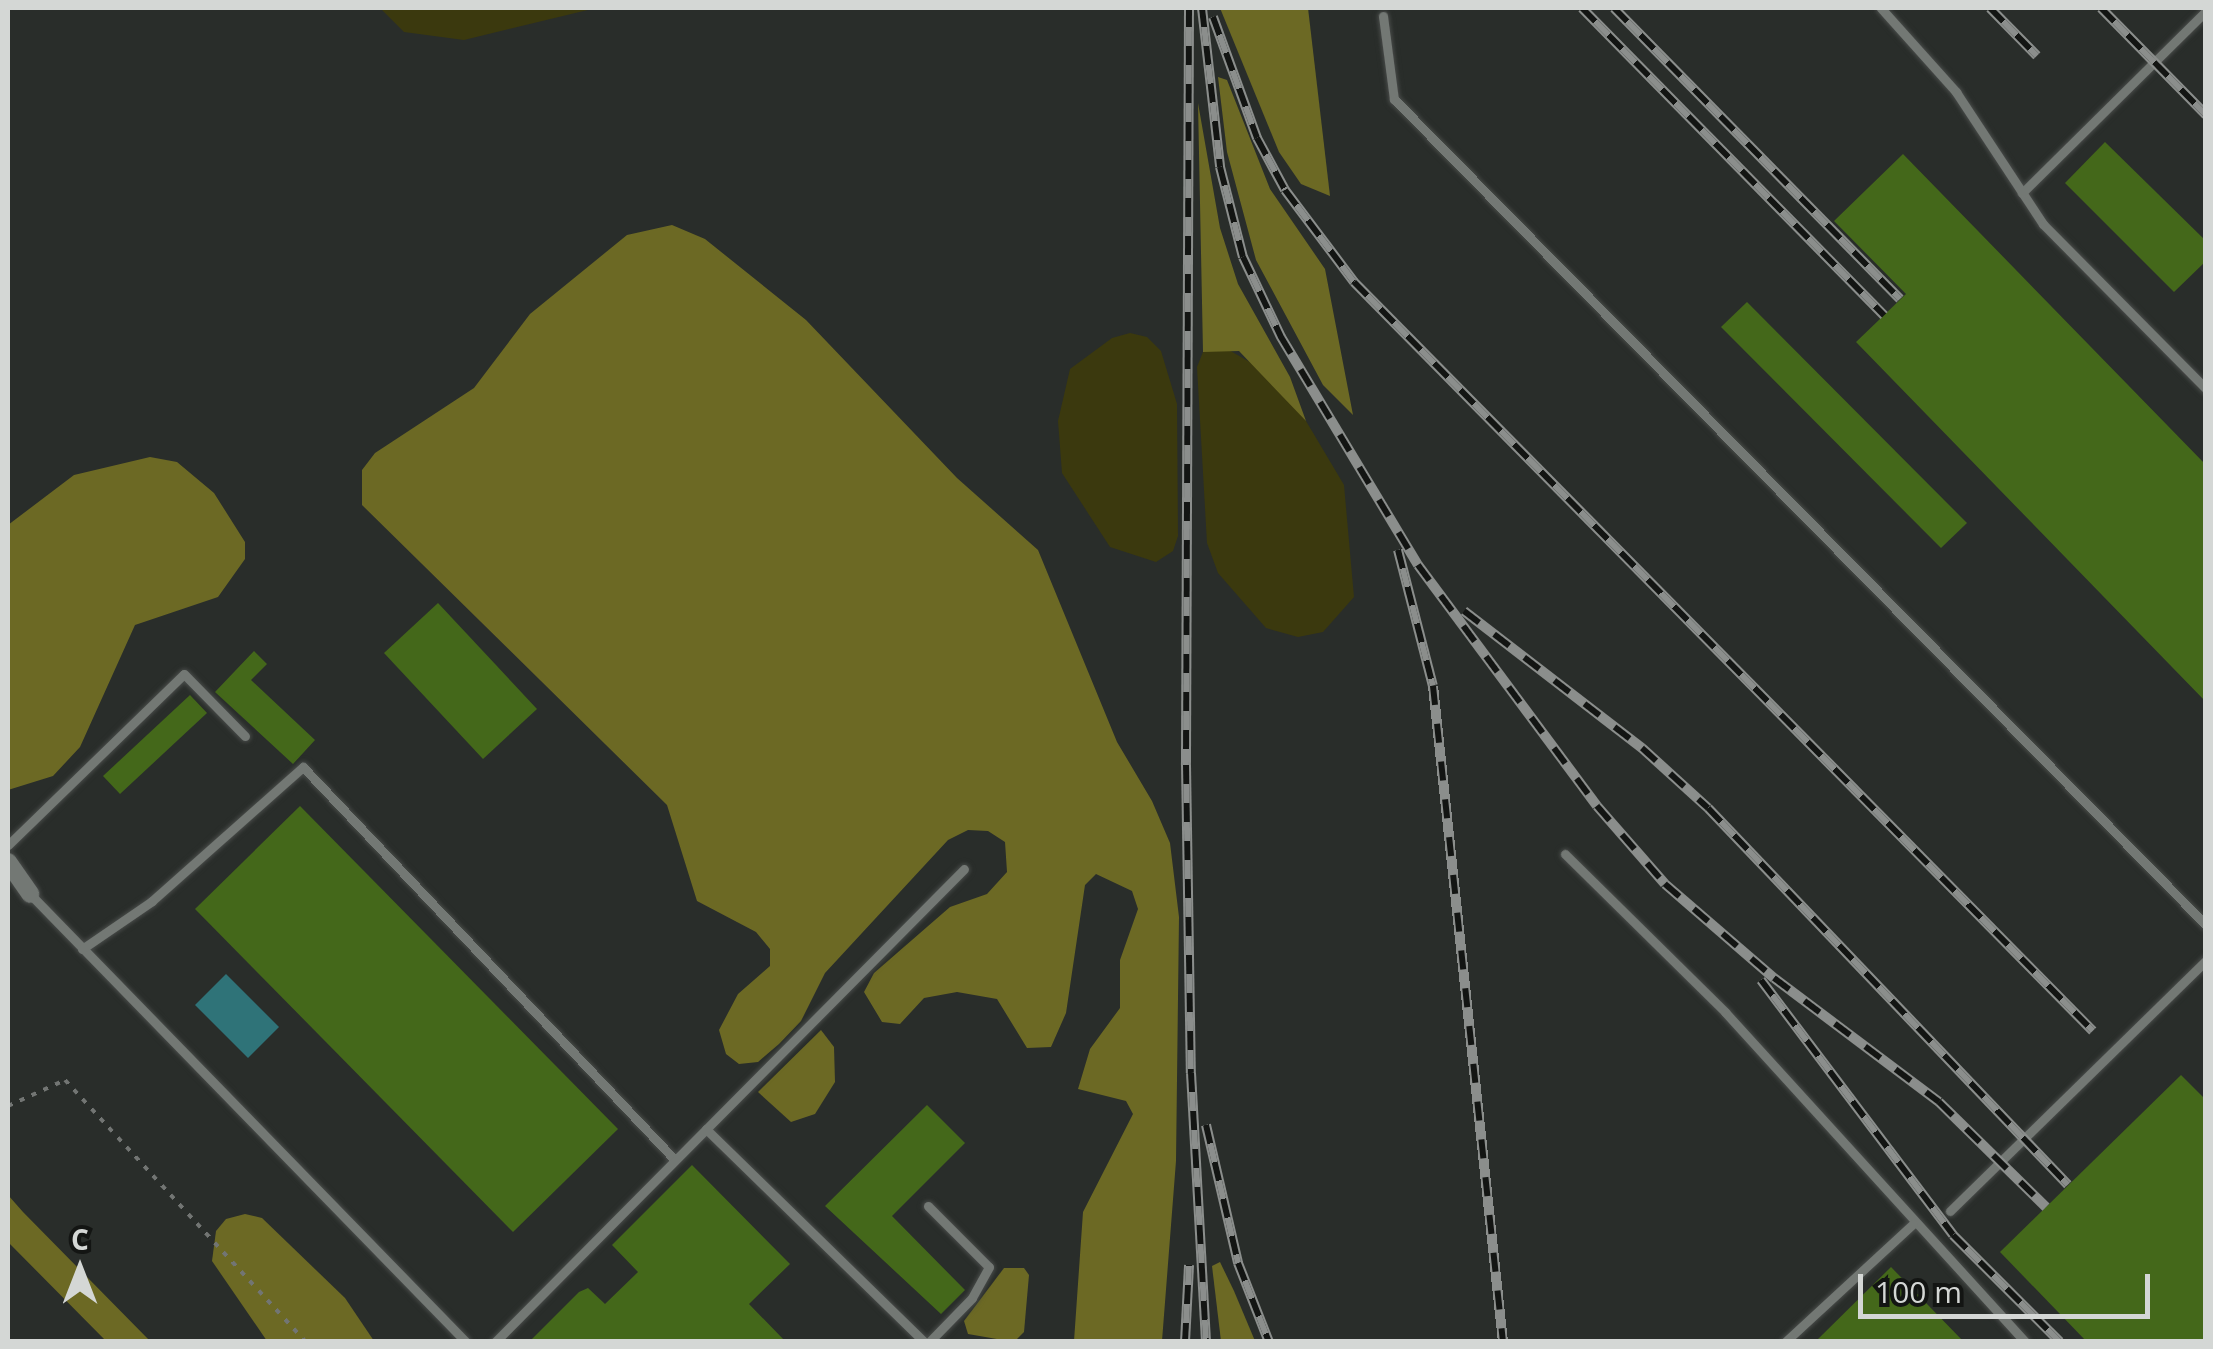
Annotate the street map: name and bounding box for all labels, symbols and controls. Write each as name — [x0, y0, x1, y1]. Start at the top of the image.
north arrow — [30, 1219, 130, 1319]
text: С — [71, 1220, 89, 1258]
scale bar — [1863, 1254, 2156, 1316]
text: 100 m — [1875, 1271, 1962, 1312]

